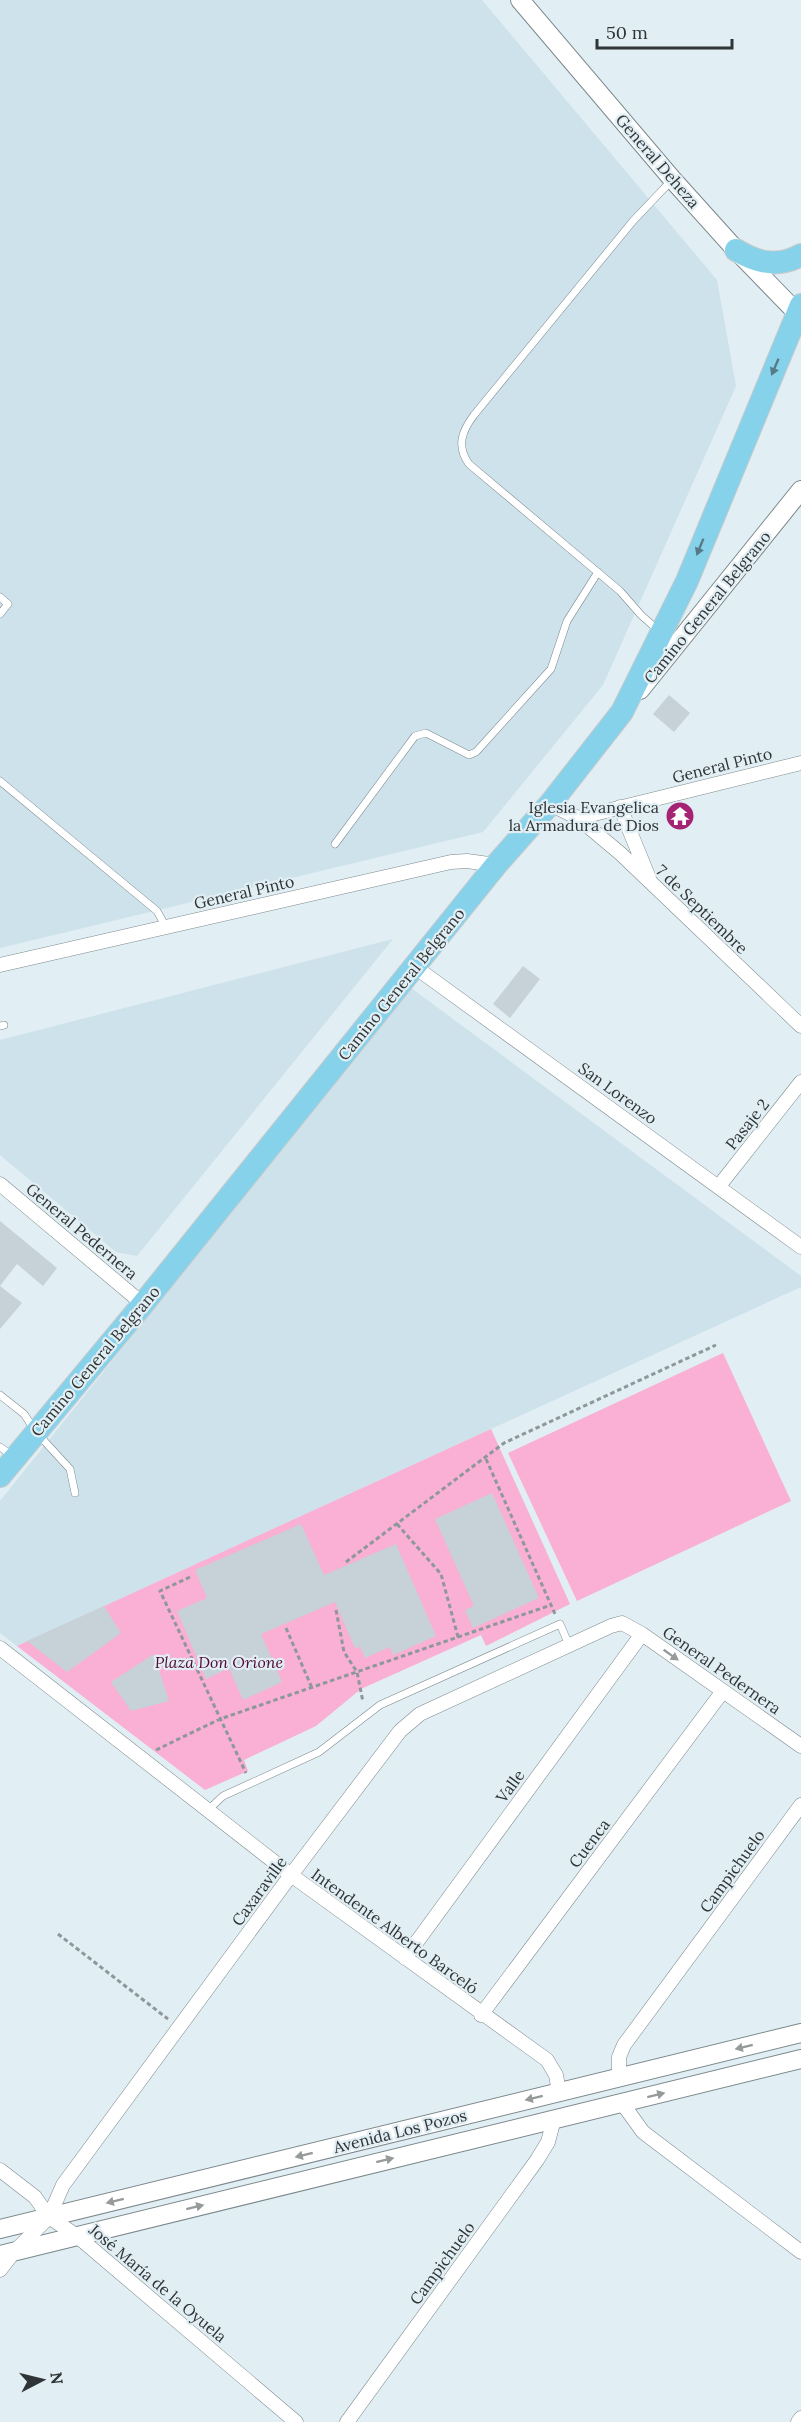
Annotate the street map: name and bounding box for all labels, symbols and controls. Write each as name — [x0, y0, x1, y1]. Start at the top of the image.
scale bar — [597, 12, 732, 50]
text: 50 m — [606, 21, 648, 44]
street label: General Deheza — [612, 110, 704, 212]
one-way arrow — [771, 359, 780, 376]
street label: Camino General Belgrano — [639, 527, 775, 687]
one-way arrow — [695, 539, 705, 557]
street label: General Pinto — [670, 743, 774, 787]
place label: Iglesia Evangelica la Armadura de Dios — [509, 797, 659, 835]
temple icon: Iglesia Evangelica la Armadura de Dios — [664, 800, 696, 832]
street label: 7 de Septiembre — [652, 860, 752, 958]
street label: General Pinto — [192, 871, 296, 913]
street label: Camino General Belgrano — [333, 904, 469, 1064]
street label: San Lorenzo — [575, 1058, 661, 1128]
street label: Pasaje 2 — [721, 1095, 773, 1153]
street label: General Pedernera — [22, 1178, 142, 1284]
street label: Camino General Belgrano — [26, 1282, 164, 1440]
street label: General Pedernera — [659, 1622, 785, 1718]
one-way arrow — [663, 1649, 679, 1661]
park label: Plaza Don Orione — [155, 1652, 284, 1672]
street label: Valle — [491, 1765, 529, 1807]
street label: Cuenca — [564, 1815, 614, 1871]
street label: Campichuelo — [695, 1826, 769, 1916]
street label: Caxaraville — [227, 1852, 291, 1930]
street label: Intendente Alberto Barceló — [308, 1864, 482, 1998]
one-way arrow — [735, 2042, 753, 2052]
one-way arrow — [647, 2089, 665, 2099]
one-way arrow — [525, 2094, 544, 2104]
street label: Avenida Los Pozos — [330, 2105, 469, 2157]
one-way arrow — [295, 2150, 313, 2160]
one-way arrow — [375, 2155, 394, 2165]
one-way arrow — [106, 2196, 124, 2206]
one-way arrow — [186, 2202, 204, 2212]
street label: Campichuelo — [405, 2218, 479, 2308]
street label: José María de la Oyuela — [84, 2219, 231, 2346]
north arrow — [12, 2350, 72, 2410]
text: N — [46, 2371, 68, 2386]

